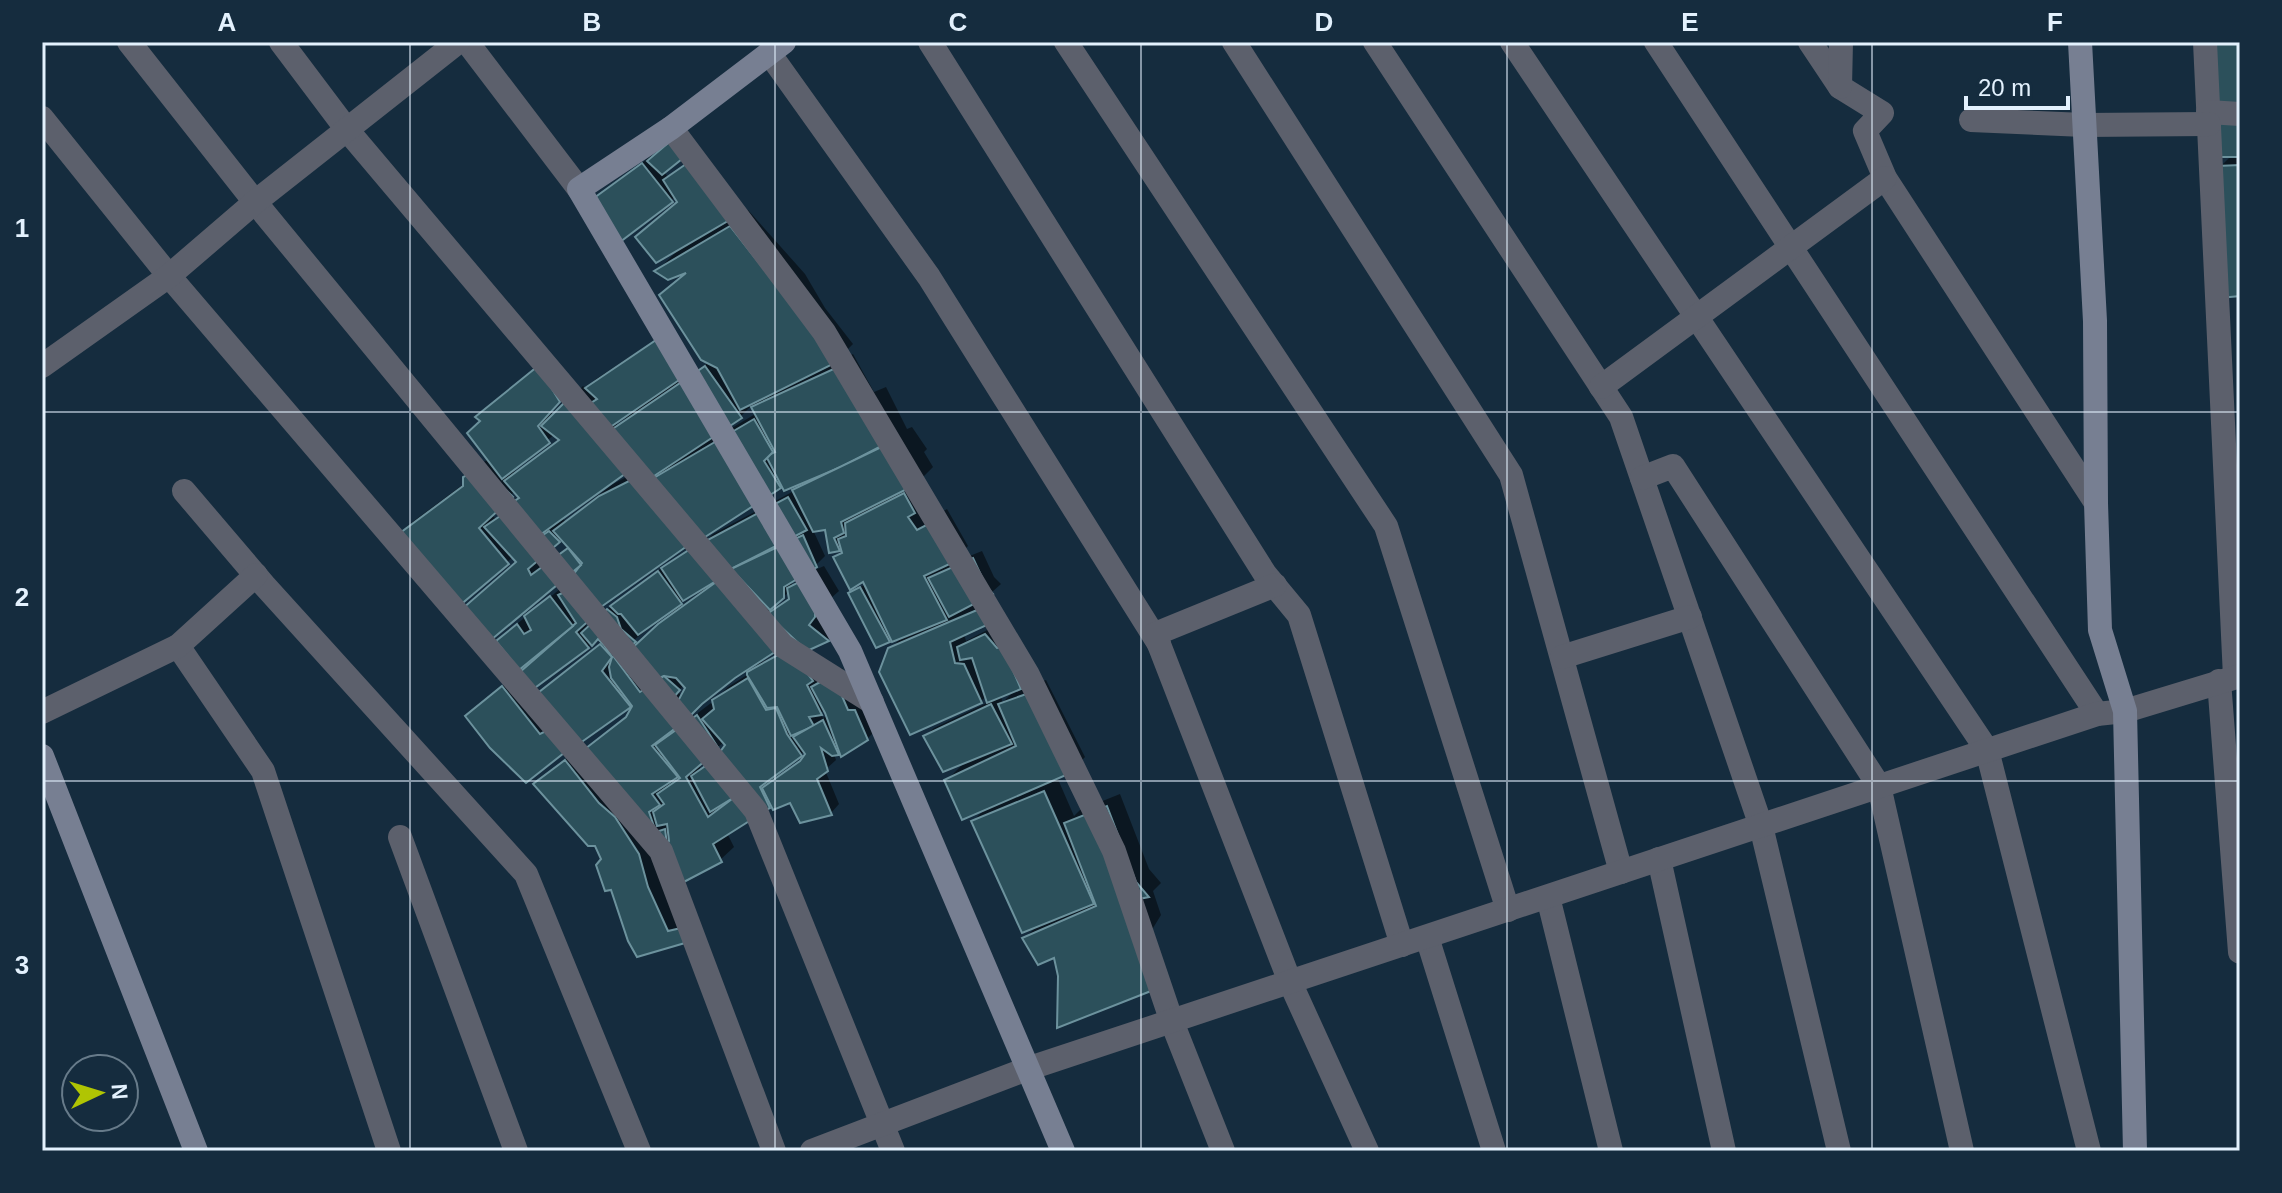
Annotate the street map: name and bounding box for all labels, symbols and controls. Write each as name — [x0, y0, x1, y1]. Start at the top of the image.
text: A — [218, 7, 237, 37]
text: B — [583, 7, 601, 37]
text: C — [949, 7, 968, 37]
text: D — [1315, 7, 1333, 37]
text: E — [1681, 7, 1699, 37]
text: F — [2047, 7, 2063, 37]
scale bar — [1966, 60, 2068, 110]
text: 20 m — [1978, 74, 2031, 101]
text: 1 — [15, 213, 29, 243]
text: 2 — [15, 582, 29, 612]
text: 3 — [15, 950, 29, 980]
north arrow — [60, 1053, 140, 1133]
text: N — [106, 1083, 132, 1100]

